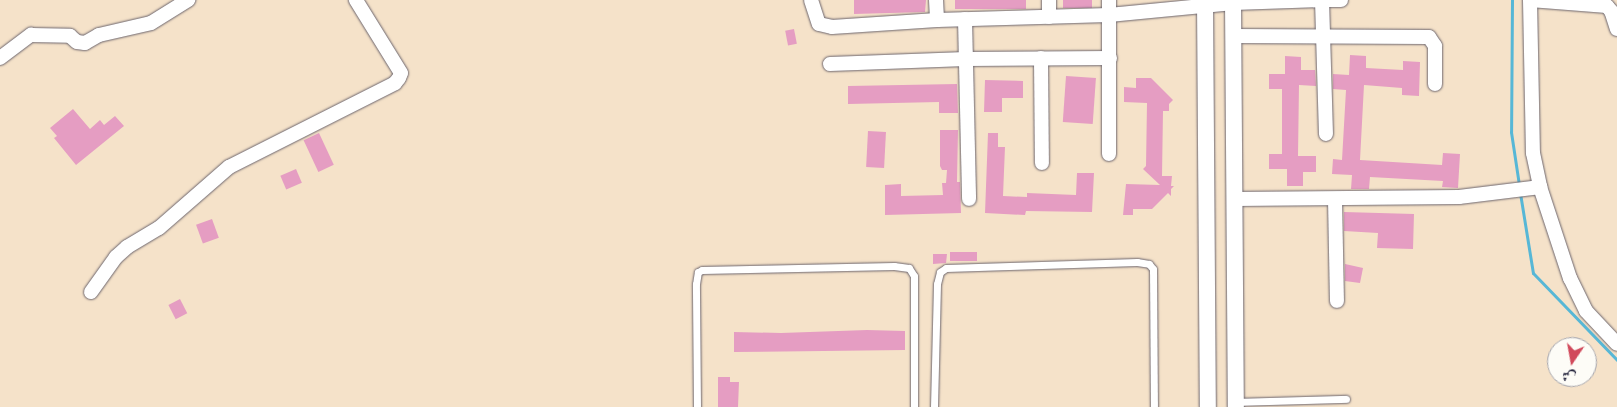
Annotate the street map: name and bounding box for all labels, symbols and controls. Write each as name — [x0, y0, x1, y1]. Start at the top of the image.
north arrow — [1547, 337, 1597, 387]
text: ش — [1560, 366, 1578, 386]

